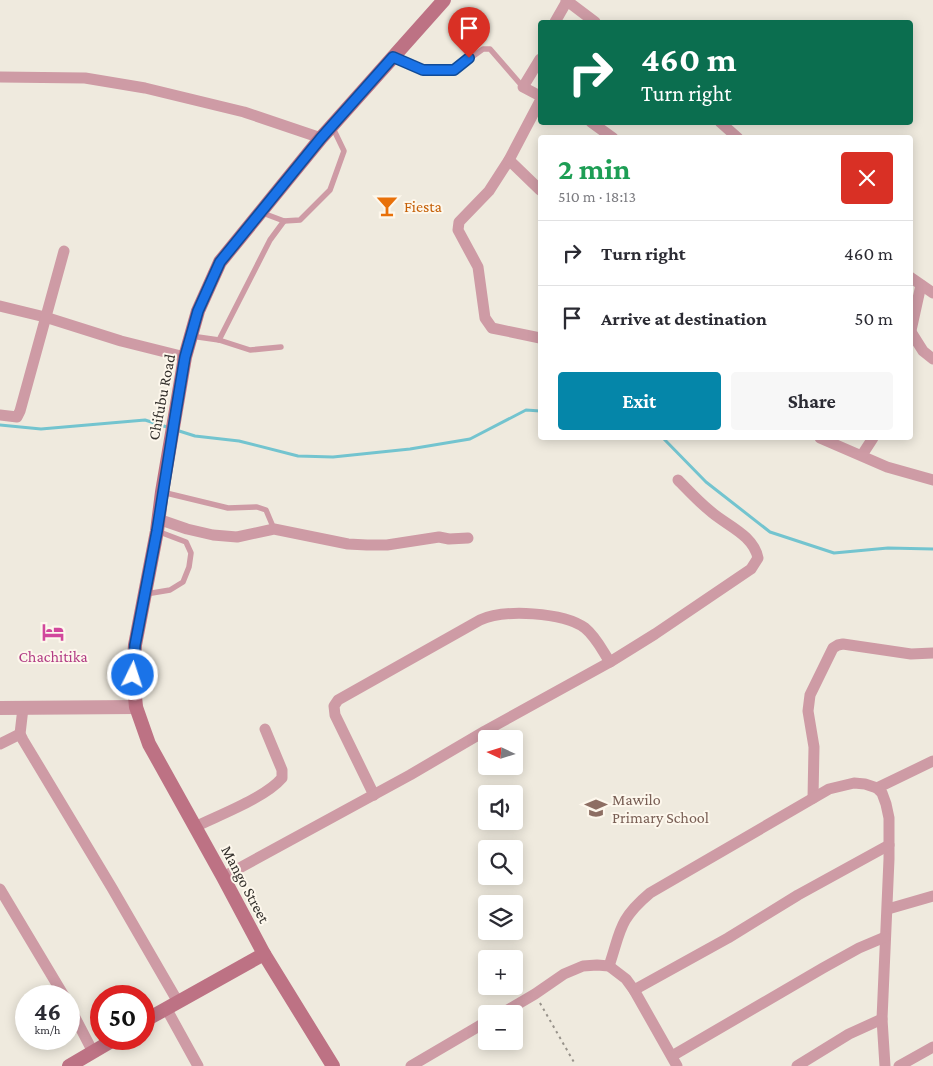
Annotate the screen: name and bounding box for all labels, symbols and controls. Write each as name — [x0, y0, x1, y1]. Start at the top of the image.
pin — [448, 7, 490, 58]
icon: arrive — [455, 14, 483, 42]
icon: right — [558, 40, 623, 105]
text: 460 m — [641, 40, 737, 79]
text: Turn right — [641, 81, 732, 106]
text: 2 min — [558, 152, 630, 185]
button: close — [841, 152, 893, 204]
text: 510 m · 18:13 — [558, 188, 636, 205]
bar icon: Fiesta — [374, 193, 400, 219]
place label: Fiesta — [404, 198, 443, 215]
icon: right — [558, 239, 586, 267]
text: Turn right — [601, 243, 686, 264]
text: 460 m — [844, 243, 893, 264]
icon: arrive — [558, 304, 586, 332]
text: Arrive at destination — [601, 308, 767, 329]
text: 50 m — [854, 308, 893, 329]
street label: Chifubu Road — [145, 352, 178, 442]
button: Exit — [558, 372, 721, 430]
button: Share — [731, 372, 893, 430]
hotel icon: Chachitika — [40, 619, 66, 645]
place label: Chachitika — [18, 648, 88, 665]
position arrow — [106, 648, 158, 700]
north arrow — [478, 730, 522, 775]
map controls — [478, 730, 523, 1050]
button: sound — [478, 785, 523, 830]
place label: Mawilo Primary School — [612, 791, 709, 827]
school or university icon: Mawilo Primary School — [583, 795, 609, 821]
button: search — [478, 840, 523, 885]
street label: Mango Street — [217, 843, 273, 927]
button: layers — [478, 895, 523, 940]
button: + — [478, 950, 523, 995]
speed limit sign: 50 — [90, 985, 155, 1050]
text: 46 — [34, 998, 61, 1025]
button: − — [478, 1005, 523, 1050]
text: km/h — [35, 1023, 60, 1037]

